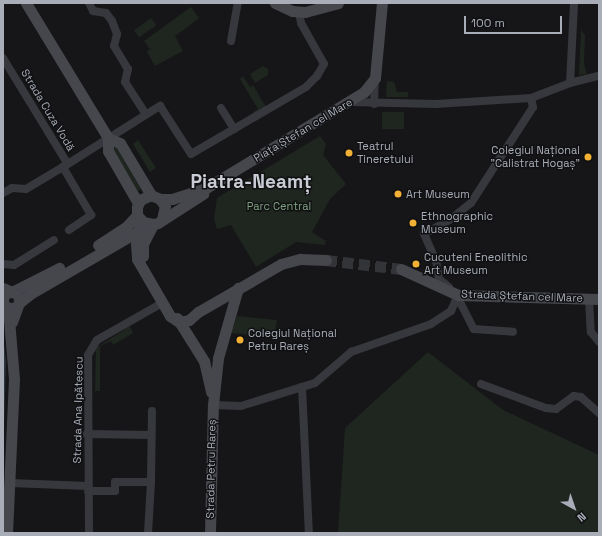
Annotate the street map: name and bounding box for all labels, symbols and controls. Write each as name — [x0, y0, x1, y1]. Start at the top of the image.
scale bar — [466, 8, 564, 34]
text: 100 m — [471, 15, 505, 31]
street label: Strada Cuza Vodă — [18, 67, 78, 153]
street label: Piața Ștefan cel Mare — [251, 95, 355, 165]
place label: Teatrul Tineretului — [357, 140, 413, 166]
place label: Colegiul Național "Calistrat Hogaș" — [490, 144, 580, 170]
marker: Teatrul Tineretului — [344, 148, 354, 158]
marker: Colegiul Național "Calistrat Hogaș" — [583, 152, 593, 162]
district label: Piatra-Neamț — [190, 171, 312, 193]
place label: Art Museum — [406, 187, 470, 201]
marker: Art Museum — [393, 189, 403, 199]
park label: Parc Central — [247, 199, 311, 213]
place label: Ethnographic Museum — [421, 210, 493, 236]
marker: Ethnographic Museum — [408, 218, 418, 228]
place label: Cucuteni Eneolithic Art Museum — [424, 251, 527, 277]
marker: Cucuteni Eneolithic Art Museum — [411, 259, 421, 269]
street label: Strada Ștefan cel Mare — [461, 287, 583, 305]
place label: Colegiul Național Petru Rareș — [248, 327, 337, 353]
marker: Colegiul Național Petru Rareș — [235, 335, 245, 345]
street label: Strada Ana Ipătescu — [70, 356, 86, 464]
street label: Strada Petru Rareș — [204, 419, 218, 519]
north arrow — [554, 488, 594, 528]
text: N — [574, 509, 589, 525]

